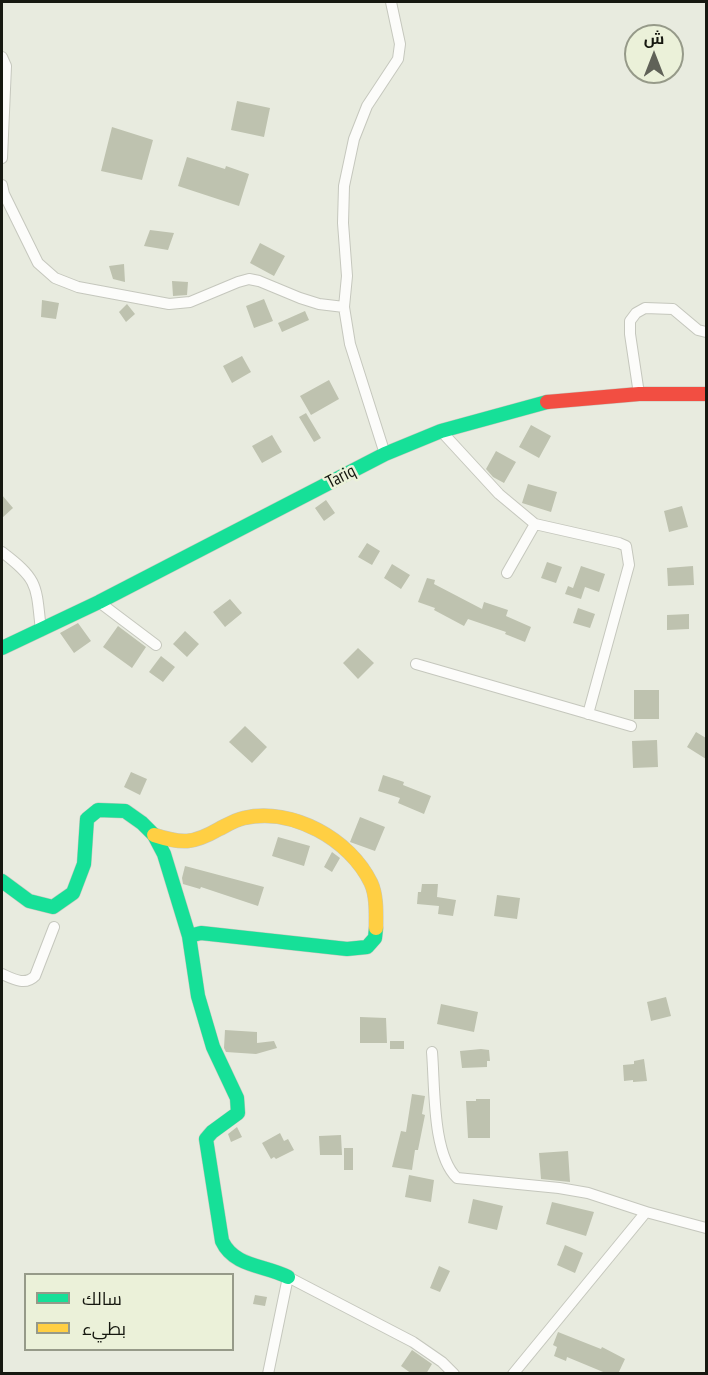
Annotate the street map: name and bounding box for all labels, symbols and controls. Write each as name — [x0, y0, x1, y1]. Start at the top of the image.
north arrow — [624, 24, 684, 84]
text: ش — [644, 28, 664, 48]
street label: Tariq — [323, 460, 359, 494]
legend — [24, 1273, 234, 1351]
text: سالك — [82, 1287, 122, 1310]
text: بطيء — [82, 1317, 126, 1340]

